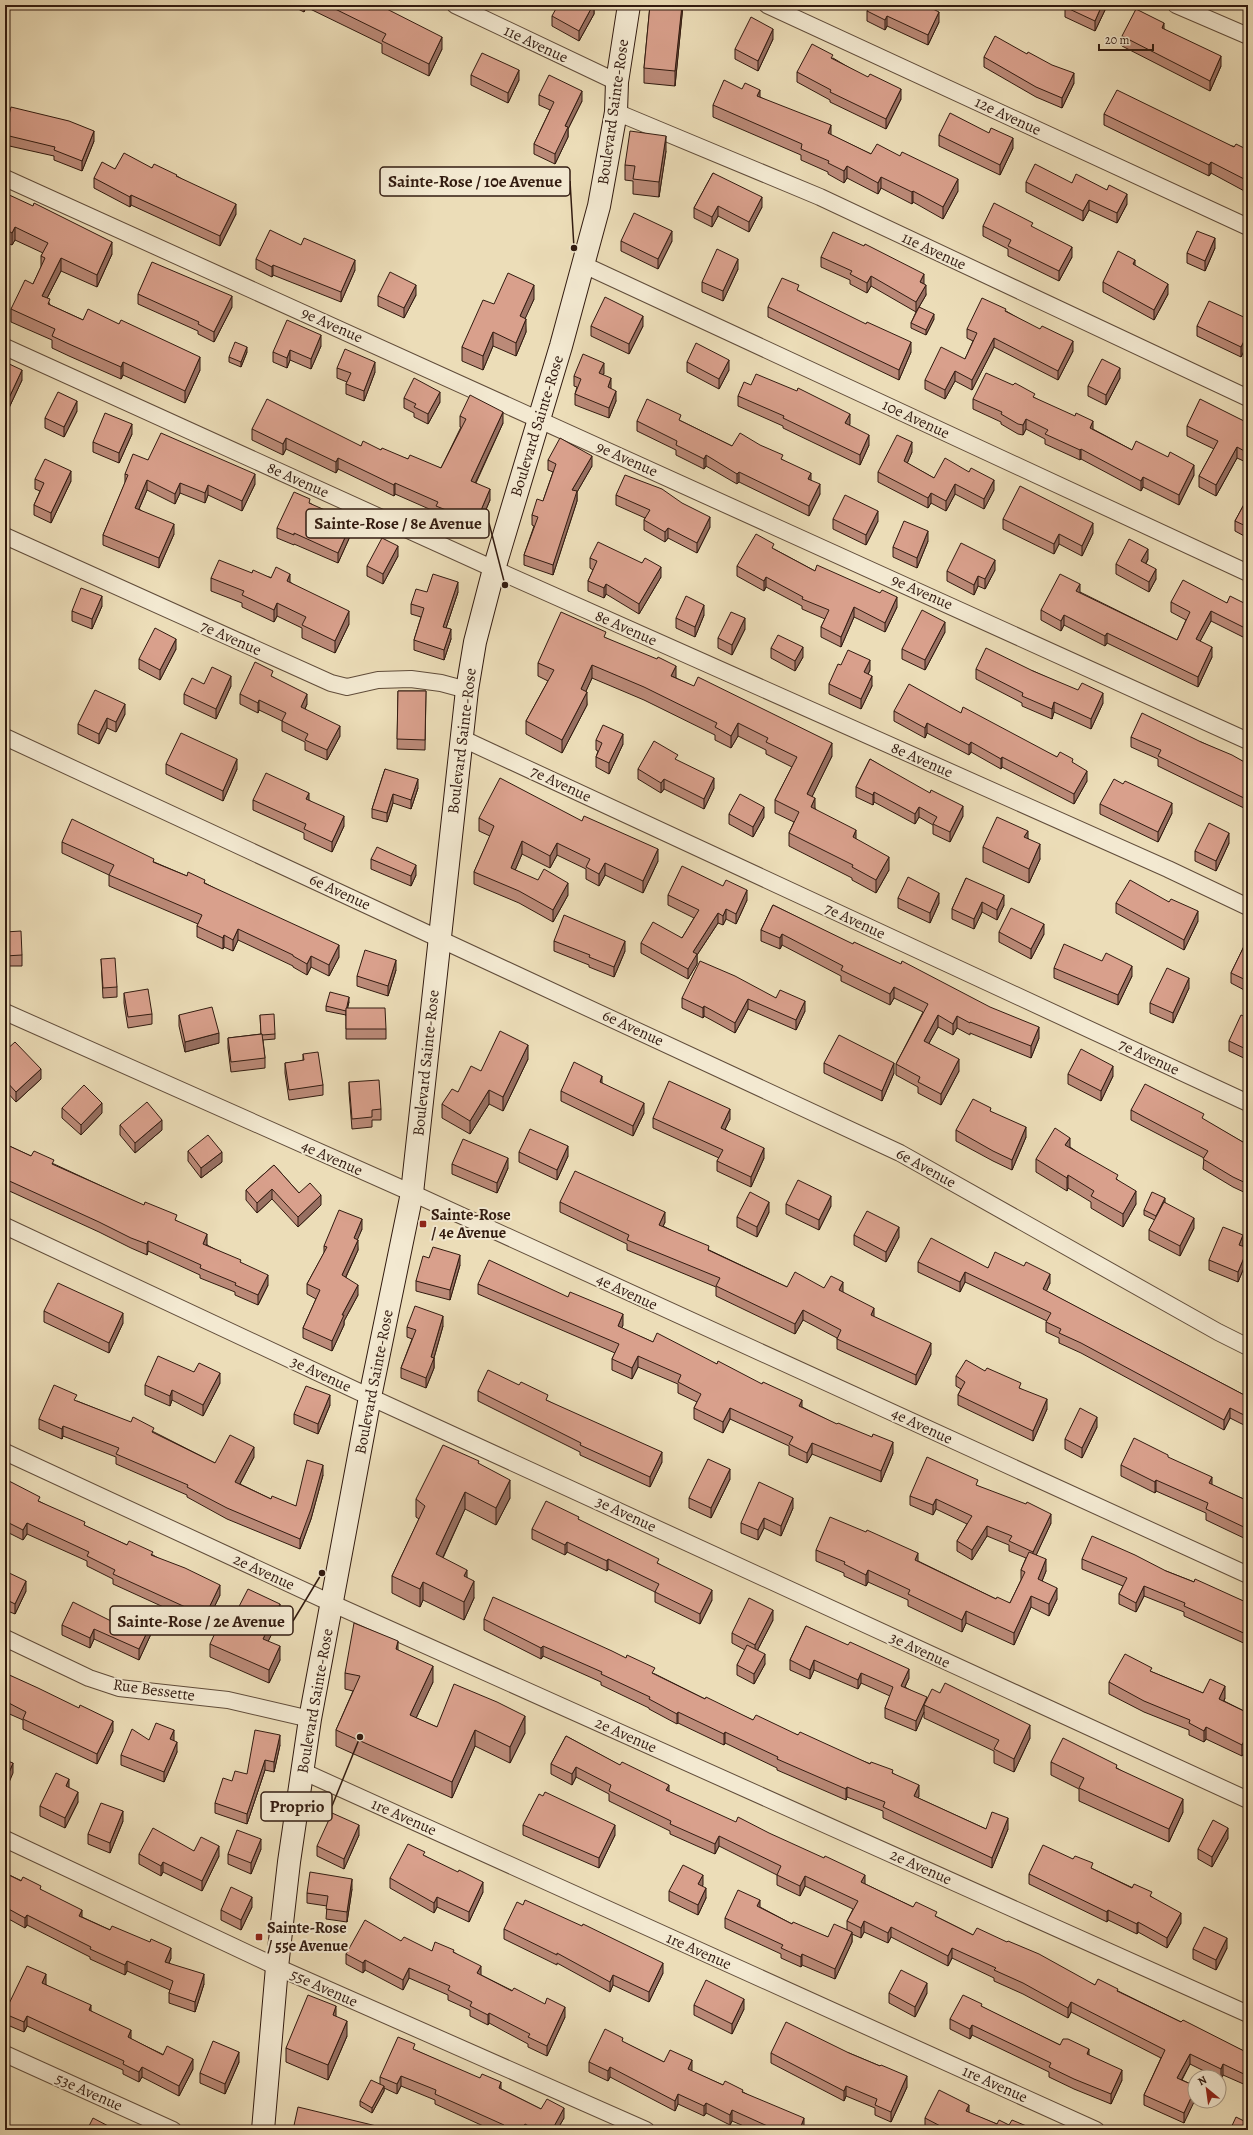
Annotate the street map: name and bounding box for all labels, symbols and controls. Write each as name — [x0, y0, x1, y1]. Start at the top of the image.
street label: 11e Avenue — [500, 19, 572, 69]
scale bar — [1099, 26, 1153, 52]
text: 20 m — [1105, 32, 1129, 48]
street label: Boulevard Sainte-Rose — [592, 38, 634, 186]
street label: 12e Avenue — [971, 91, 1045, 141]
callout: Sainte-Rose / 10e Avenue — [380, 167, 570, 196]
text: Sainte-Rose / 10e Avenue — [388, 170, 562, 193]
street label: 11e Avenue — [898, 226, 970, 276]
street label: 9e Avenue — [298, 302, 366, 348]
street label: Boulevard Sainte-Rose — [505, 353, 569, 499]
street label: 10e Avenue — [879, 394, 953, 444]
street label: 9e Avenue — [593, 436, 661, 482]
street label: 8e Avenue — [263, 457, 333, 503]
callout: Sainte-Rose / 8e Avenue — [306, 509, 489, 538]
text: Sainte-Rose / 8e Avenue — [314, 512, 482, 535]
street label: 9e Avenue — [888, 569, 956, 615]
street label: 8e Avenue — [591, 605, 661, 651]
street label: 7e Avenue — [197, 615, 265, 661]
street label: Boulevard Sainte-Rose — [442, 667, 482, 815]
street label: 8e Avenue — [887, 737, 957, 783]
street label: 7e Avenue — [527, 760, 595, 808]
street label: 6e Avenue — [306, 868, 374, 916]
street label: 7e Avenue — [821, 897, 889, 945]
street label: Boulevard Sainte-Rose — [407, 989, 445, 1137]
street label: 6e Avenue — [599, 1004, 667, 1052]
street label: 7e Avenue — [1115, 1033, 1183, 1081]
street label: 4e Avenue — [298, 1135, 366, 1181]
street label: 6e Avenue — [892, 1143, 960, 1193]
place label: Sainte-Rose / 4e Avenue — [431, 1204, 511, 1244]
marker: Sainte-Rose / 4e Avenue — [418, 1219, 428, 1229]
street label: 4e Avenue — [593, 1268, 661, 1316]
street label: Boulevard Sainte-Rose — [349, 1308, 399, 1456]
street label: 3e Avenue — [287, 1350, 355, 1398]
street label: 4e Avenue — [888, 1402, 956, 1450]
street label: 3e Avenue — [592, 1490, 660, 1538]
street label: 2e Avenue — [230, 1548, 298, 1596]
callout: Sainte-Rose / 2e Avenue — [110, 1606, 293, 1635]
text: Sainte-Rose / 2e Avenue — [117, 1610, 285, 1633]
street label: 3e Avenue — [886, 1626, 954, 1674]
street label: Boulevard Sainte-Rose — [291, 1627, 339, 1775]
street label: Rue Bessette — [112, 1673, 196, 1707]
street label: 2e Avenue — [592, 1712, 660, 1758]
callout: Proprio — [261, 1792, 332, 1821]
street label: 1re Avenue — [368, 1793, 440, 1841]
text: Proprio — [269, 1795, 325, 1818]
street label: 2e Avenue — [887, 1844, 955, 1890]
place label: Sainte-Rose / 55e Avenue — [267, 1917, 348, 1957]
street label: 1re Avenue — [663, 1927, 735, 1975]
marker: Sainte-Rose / 55e Avenue — [254, 1932, 264, 1942]
street label: 55e Avenue — [287, 1963, 361, 2013]
street label: 1re Avenue — [959, 2060, 1031, 2108]
street label: 53e Avenue — [52, 2067, 126, 2117]
north arrow — [1187, 2069, 1227, 2109]
text: N — [1195, 2072, 1210, 2089]

